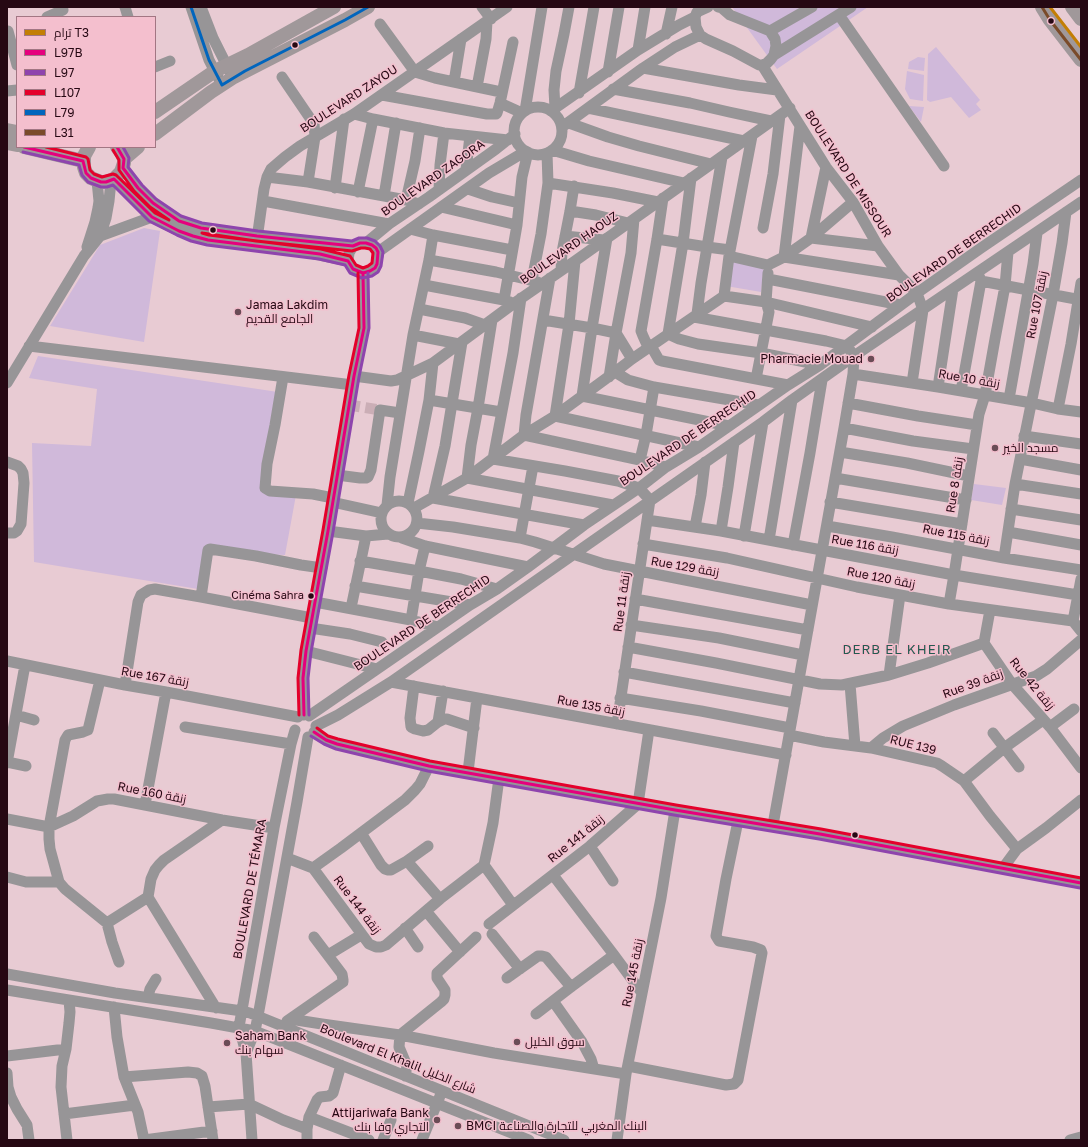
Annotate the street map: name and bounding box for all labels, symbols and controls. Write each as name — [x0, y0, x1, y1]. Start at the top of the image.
legend — [16, 16, 156, 148]
unlabelled marker — [1046, 16, 1056, 26]
text: ترام T3 — [54, 25, 89, 40]
unlabelled marker — [290, 40, 300, 50]
text: L97B — [54, 45, 83, 60]
street label: BOULEVARD ZAYOU — [298, 62, 400, 136]
text: L97 — [54, 65, 74, 80]
text: L107 — [54, 85, 80, 100]
text: L79 — [54, 105, 74, 120]
street label: BOULEVARD DE MISSOUR — [802, 108, 894, 240]
text: L31 — [54, 125, 74, 140]
street label: BOULEVARD ZAGORA — [378, 137, 488, 219]
street label: BOULEVARD DE BERRECHID — [884, 201, 1024, 305]
street label: BOULEVARD HAOUZ — [517, 209, 621, 287]
unlabelled marker — [208, 225, 218, 235]
street label: Rue 107 زنقة — [1023, 270, 1051, 340]
place label: Jamaa Lakdim الجامع القديم — [246, 298, 328, 326]
marker: Jamaa Lakdim الجامع القديم — [233, 307, 243, 317]
place label: Pharmacie Mouad — [760, 352, 863, 366]
marker: Pharmacie Mouad — [866, 354, 876, 364]
street label: Rue 10 زنقة — [937, 366, 1001, 392]
street label: BOULEVARD DE BERRECHID — [617, 387, 759, 489]
place label: مسجد الخير — [1003, 441, 1059, 455]
marker: مسجد الخير — [990, 443, 1000, 453]
street label: Rue 8 زنقة — [943, 456, 967, 514]
street label: Rue 115 زنقة — [921, 521, 991, 549]
street label: Rue 116 زنقة — [830, 532, 900, 558]
street label: Rue 129 زنقة — [650, 554, 720, 580]
street label: Rue 120 زنقة — [846, 564, 916, 592]
street label: Rue 11 زنقة — [611, 571, 633, 633]
street label: BOULEVARD DE BERRECHID — [351, 572, 493, 674]
place label: Cinéma Sahra — [231, 589, 304, 603]
marker: Cinéma Sahra — [306, 591, 316, 601]
district label: DERB EL KHEIR — [842, 642, 952, 658]
street label: Rue 42 زنقة — [1006, 655, 1058, 713]
street label: Rue 167 زنقة — [120, 664, 190, 690]
street label: Rue 39 زنقة — [941, 666, 1005, 702]
street label: Rue 135 زنقة — [556, 692, 626, 720]
street label: RUE 139 — [888, 732, 938, 758]
street label: Rue 160 زنقة — [116, 779, 188, 807]
street label: Rue 141 زنقة — [545, 812, 607, 866]
street label: BOULEVARD DE TÉMARA — [231, 818, 269, 960]
unlabelled marker — [850, 830, 860, 840]
street label: Rue 144 زنقة — [330, 873, 384, 937]
street label: Rue 145 زنقة — [619, 938, 647, 1008]
street label: Boulevard El Khalil شارع الخليل — [318, 1021, 478, 1097]
place label: Saham Bank سهام بنك — [235, 1029, 306, 1057]
place label: سوق الخليل — [525, 1035, 585, 1049]
marker: سوق الخليل — [512, 1037, 522, 1047]
marker: Saham Bank سهام بنك — [222, 1038, 232, 1048]
place label: Attijariwafa Bank التجاري وفا بنك — [332, 1106, 429, 1134]
marker: Attijariwafa Bank التجاري وفا بنك — [432, 1115, 442, 1125]
place label: BMCI البنك المغربي للتجارة والصناعة — [466, 1119, 647, 1133]
marker: BMCI البنك المغربي للتجارة والصناعة — [453, 1121, 463, 1131]

